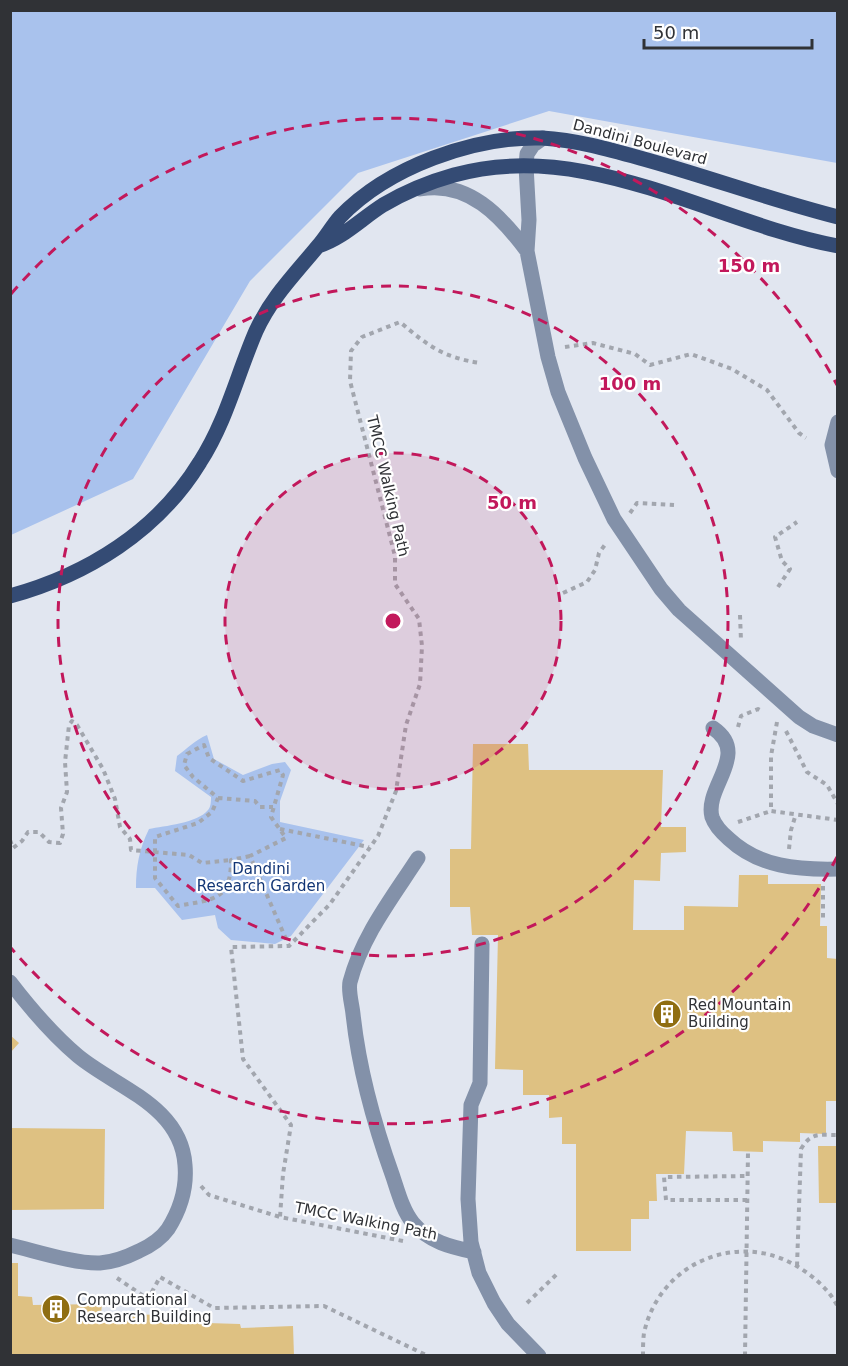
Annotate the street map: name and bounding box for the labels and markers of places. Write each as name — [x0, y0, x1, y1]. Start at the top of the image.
centre of rings — [383, 611, 403, 631]
place label: Red Mountain Building — [688, 996, 791, 1031]
building icon: Red Mountain Building — [651, 998, 683, 1030]
place label: Computational Research Building — [77, 1291, 211, 1326]
building icon: Computational Research Building — [40, 1293, 72, 1325]

